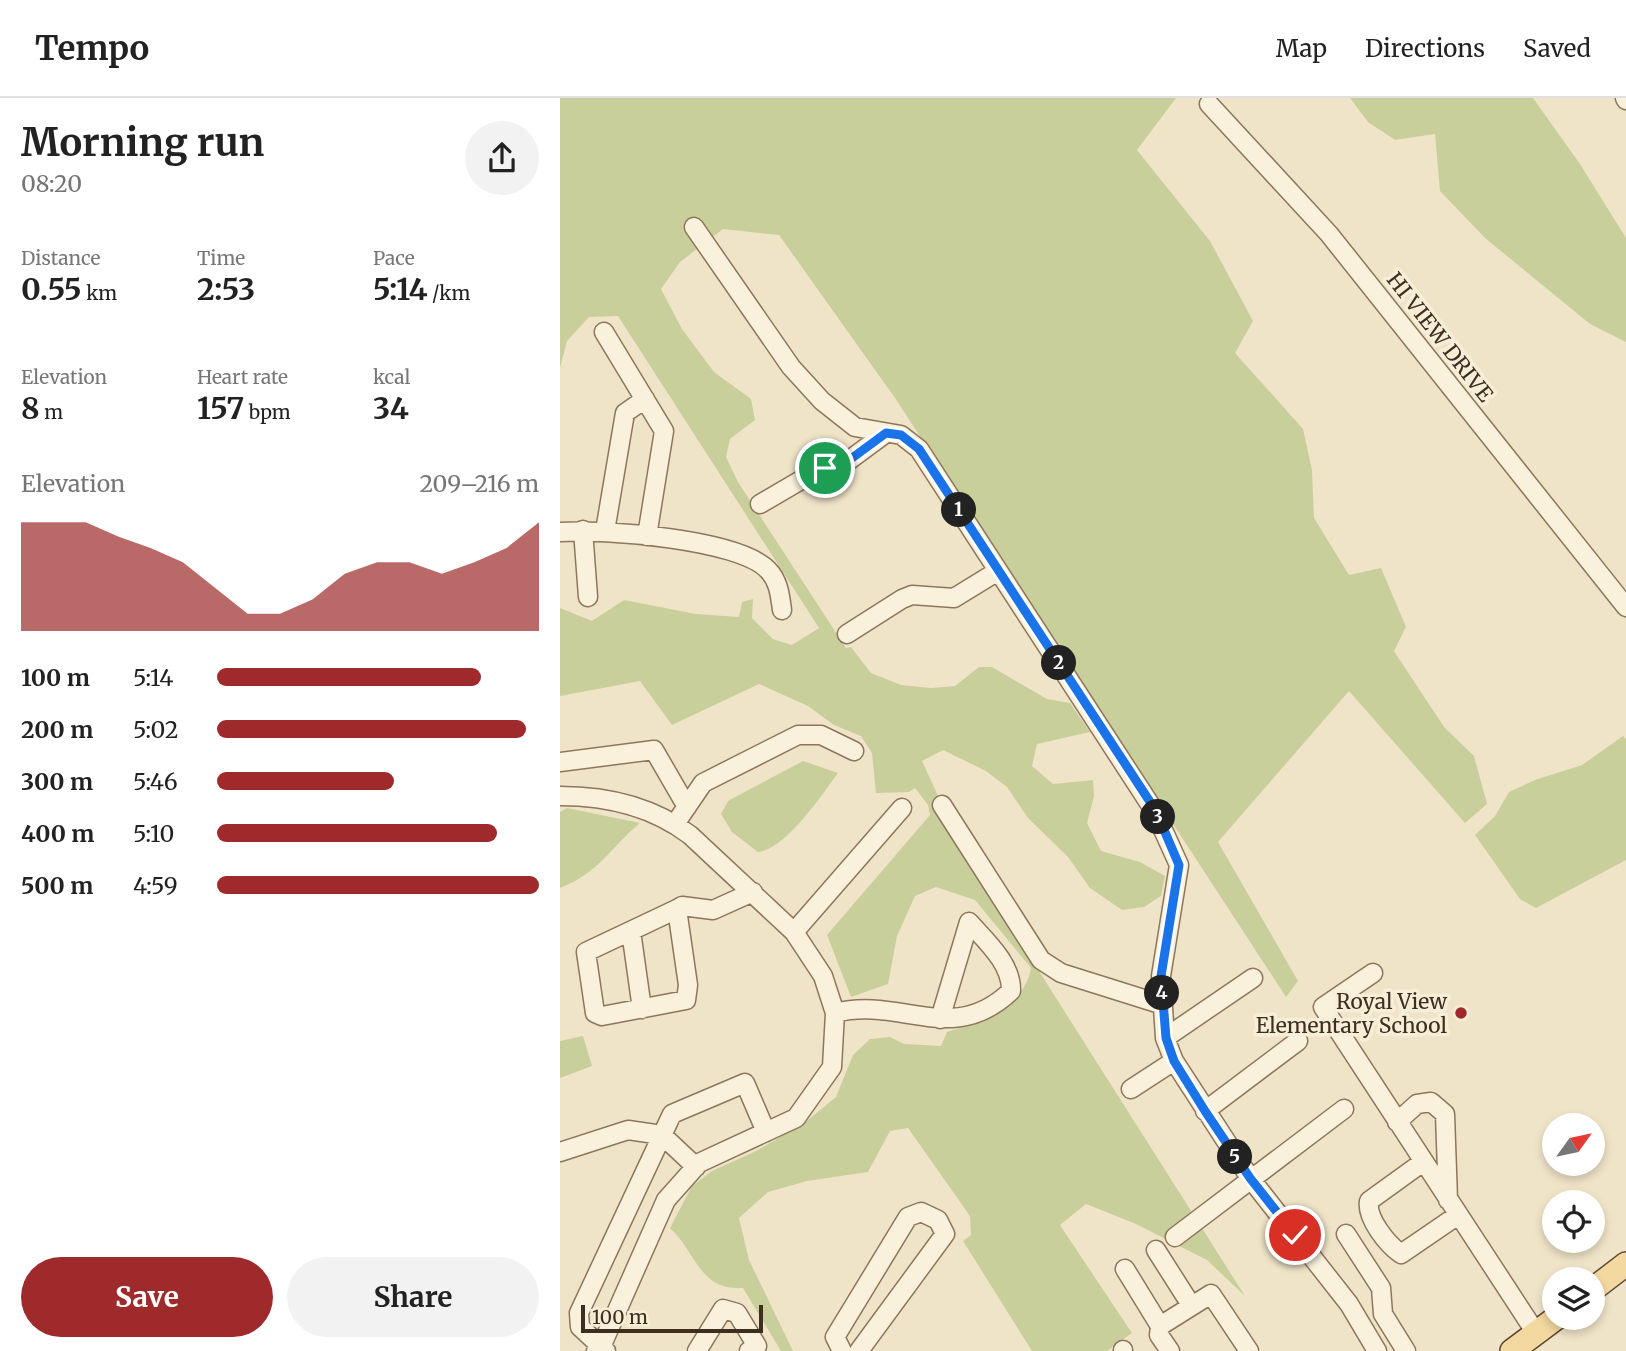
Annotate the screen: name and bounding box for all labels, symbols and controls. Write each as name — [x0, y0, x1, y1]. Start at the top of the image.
text: Tempo — [35, 28, 149, 69]
text: Map — [1276, 33, 1327, 64]
text: Directions — [1365, 33, 1485, 64]
text: Saved — [1523, 33, 1591, 64]
text: Morning run — [21, 119, 264, 166]
button: share — [465, 121, 539, 195]
text: 08:20 — [21, 169, 82, 198]
text: Distance — [21, 246, 100, 270]
text: Time — [197, 246, 245, 270]
text: Pace — [373, 246, 415, 270]
street label: HI VIEW DRIVE — [1381, 267, 1499, 408]
text: 0.55 — [21, 270, 82, 308]
text: 2:53 — [197, 270, 255, 308]
text: 5:14 — [373, 270, 428, 308]
text: km — [82, 281, 117, 305]
text: /km — [428, 281, 470, 305]
text: Elevation — [21, 365, 107, 389]
text: Heart rate — [197, 365, 288, 389]
text: kcal — [373, 365, 410, 389]
text: 8 — [21, 389, 40, 427]
text: 157 — [197, 389, 244, 427]
text: 34 — [373, 389, 409, 427]
text: m — [40, 400, 63, 424]
text: bpm — [244, 400, 291, 424]
pin — [795, 438, 855, 498]
icon: arrive — [806, 449, 844, 487]
text: Elevation — [21, 469, 125, 498]
text: 209–216 m — [419, 469, 539, 498]
pin: 1 — [942, 492, 976, 528]
text: 1 — [954, 497, 963, 521]
pin: 2 — [1042, 646, 1076, 680]
text: 2 — [1053, 650, 1064, 674]
text: 100 m — [21, 663, 90, 692]
text: 5:14 — [133, 663, 173, 692]
text: 200 m — [21, 715, 93, 744]
text: 5:02 — [133, 715, 178, 744]
text: 300 m — [21, 767, 93, 796]
text: 5:46 — [133, 767, 178, 796]
pin: 3 — [1140, 800, 1176, 834]
text: 3 — [1152, 804, 1163, 828]
text: 400 m — [21, 819, 95, 848]
text: 5:10 — [133, 819, 174, 848]
text: 500 m — [21, 871, 93, 900]
text: 4:59 — [133, 871, 178, 900]
pin: 4 — [1144, 976, 1180, 1010]
text: 4 — [1155, 980, 1168, 1004]
place label: Royal View Elementary School — [1256, 988, 1448, 1039]
marker: Royal View Elementary School — [1453, 1005, 1469, 1021]
north arrow — [1542, 1113, 1605, 1176]
map controls — [1542, 1113, 1605, 1330]
pin: 5 — [1218, 1140, 1252, 1174]
text: 5 — [1229, 1144, 1240, 1168]
button: locate — [1542, 1190, 1605, 1253]
pin — [1265, 1205, 1325, 1265]
icon: check — [1276, 1216, 1314, 1254]
button: Save — [21, 1257, 273, 1337]
button: Share — [287, 1257, 539, 1337]
button: layers — [1542, 1267, 1605, 1330]
scale bar — [581, 1302, 763, 1334]
text: 100 m — [592, 1305, 648, 1329]

